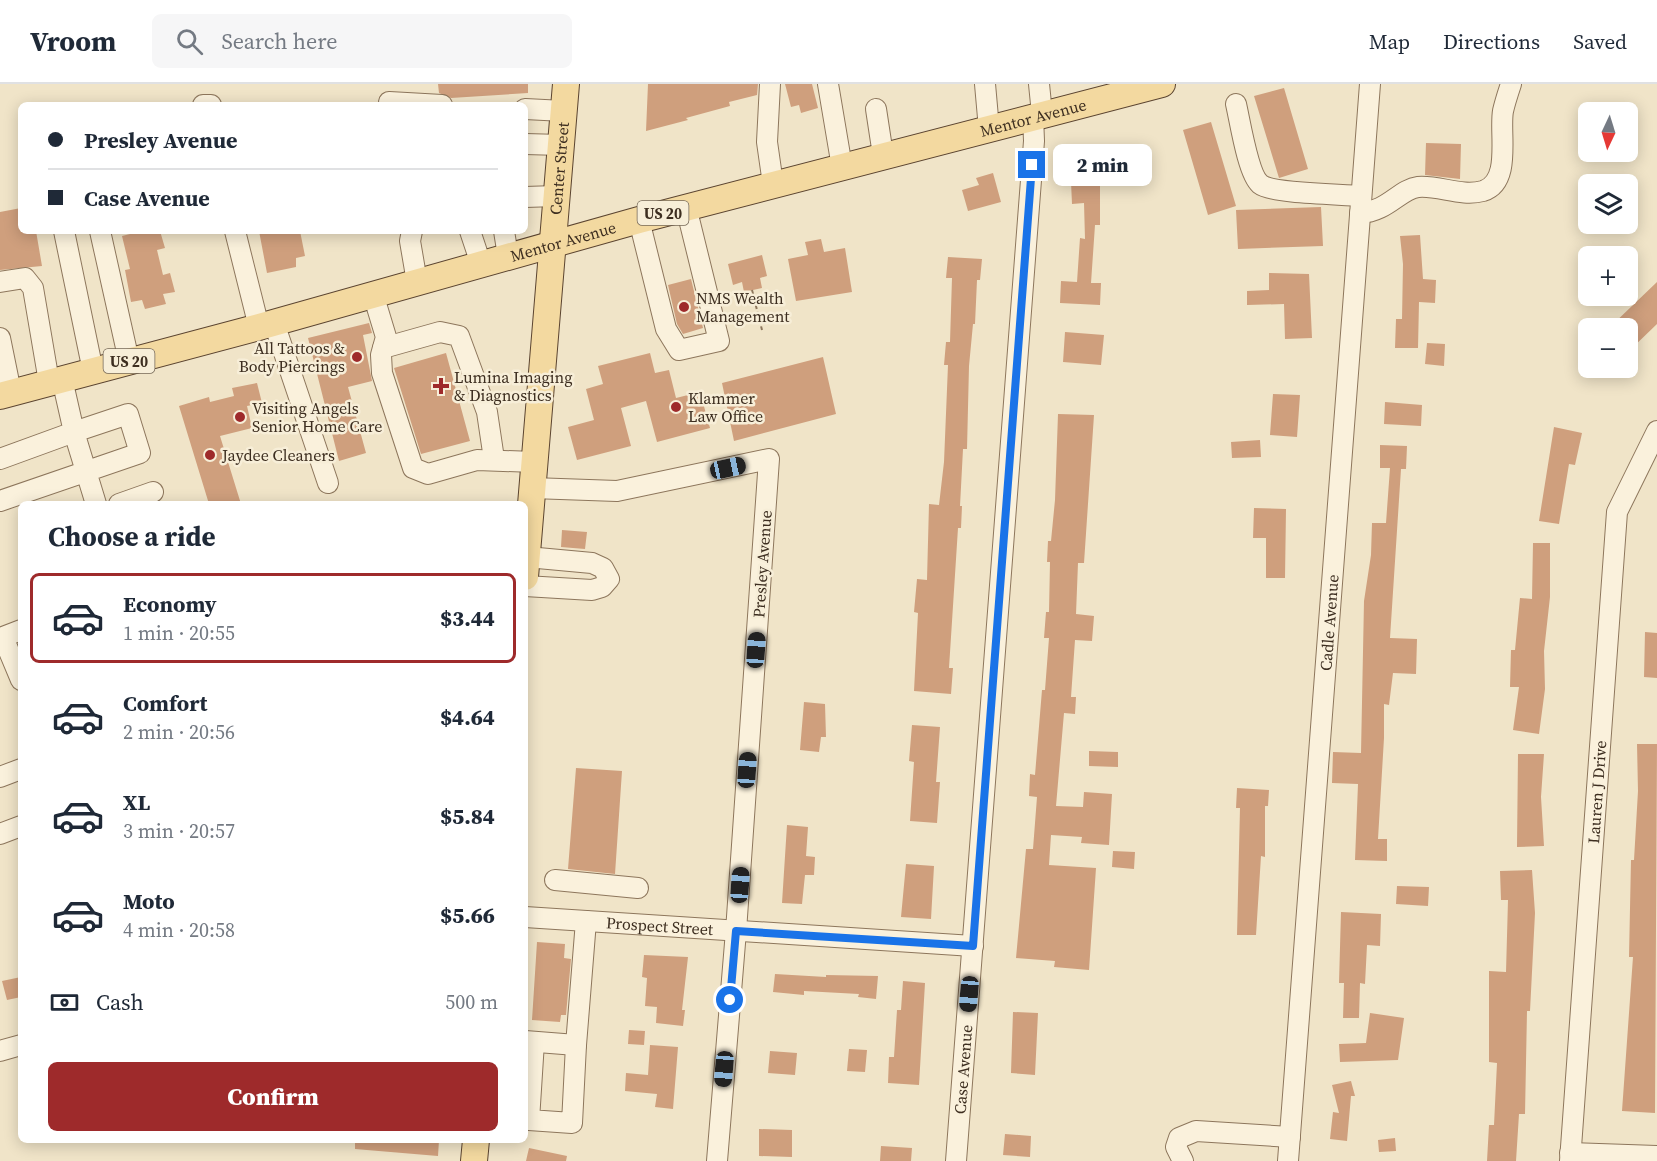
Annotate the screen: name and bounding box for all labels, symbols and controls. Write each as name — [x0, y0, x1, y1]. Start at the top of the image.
search box — [152, 14, 572, 68]
text: Vroom — [30, 22, 116, 60]
icon: search — [173, 25, 206, 58]
text: Search here — [221, 26, 337, 56]
text: Map — [1369, 27, 1410, 56]
text: Directions — [1443, 27, 1540, 56]
text: Saved — [1573, 27, 1627, 56]
street label: Mentor Avenue — [978, 93, 1089, 142]
north arrow — [1578, 102, 1638, 162]
map controls — [1578, 102, 1638, 378]
street label: Center Street — [544, 120, 574, 216]
text: Presley Avenue — [84, 125, 237, 155]
callout: 2 min — [1053, 144, 1152, 186]
route end — [1018, 151, 1045, 178]
text: 2 min — [1076, 151, 1129, 179]
button: layers — [1578, 174, 1638, 234]
text: Case Avenue — [84, 183, 210, 213]
road number: US 20 — [638, 201, 688, 225]
street label: Mentor Avenue — [508, 216, 619, 267]
button: + — [1578, 246, 1638, 306]
place label: NMS Wealth Management — [696, 287, 790, 327]
marker: NMS Wealth Management — [677, 300, 691, 314]
button: − — [1578, 318, 1638, 378]
place label: All Tattoos & Body Piercings — [239, 337, 345, 377]
road number: US 20 — [104, 349, 154, 373]
marker: All Tattoos & Body Piercings — [350, 350, 364, 364]
place label: Lumina Imaging & Diagnostics — [454, 366, 573, 406]
marker: Lumina Imaging & Diagnostics — [432, 377, 450, 395]
place label: Klammer Law Office — [688, 387, 763, 427]
place label: Visiting Angels Senior Home Care — [252, 397, 382, 437]
marker: Klammer Law Office — [669, 400, 683, 414]
marker: Visiting Angels Senior Home Care — [233, 410, 247, 424]
place label: Jaydee Cleaners — [221, 444, 335, 466]
marker: Jaydee Cleaners — [203, 448, 217, 462]
car — [709, 455, 747, 481]
street label: Presley Avenue — [747, 509, 777, 619]
text: Choose a ride — [48, 518, 216, 555]
street label: Cadle Avenue — [1314, 574, 1344, 672]
text: Economy — [123, 589, 217, 619]
icon: car — [51, 591, 105, 645]
text: $3.44 — [440, 603, 495, 633]
text: 1 min · 20:55 — [123, 619, 235, 647]
car — [746, 631, 766, 669]
text: Comfort — [123, 688, 207, 718]
icon: car — [51, 690, 105, 744]
text: $4.64 — [440, 702, 495, 732]
text: 2 min · 20:56 — [123, 718, 235, 746]
street label: Lauren J Drive — [1582, 740, 1611, 844]
car — [737, 751, 757, 789]
text: XL — [123, 787, 150, 817]
icon: car — [51, 789, 105, 843]
text: $5.84 — [440, 801, 495, 831]
text: 3 min · 20:57 — [123, 817, 235, 845]
car — [730, 866, 750, 904]
text: Moto — [123, 886, 175, 916]
icon: car — [51, 888, 105, 942]
text: $5.66 — [440, 900, 495, 930]
street label: Prospect Street — [606, 911, 715, 940]
text: 4 min · 20:58 — [123, 916, 235, 944]
car — [958, 975, 980, 1013]
icon: cash — [48, 986, 81, 1019]
route start — [716, 986, 743, 1013]
text: Cash — [96, 987, 144, 1017]
text: 500 m — [445, 988, 498, 1016]
street label: Case Avenue — [949, 1024, 977, 1115]
car — [713, 1050, 735, 1088]
button: Confirm — [48, 1062, 498, 1131]

